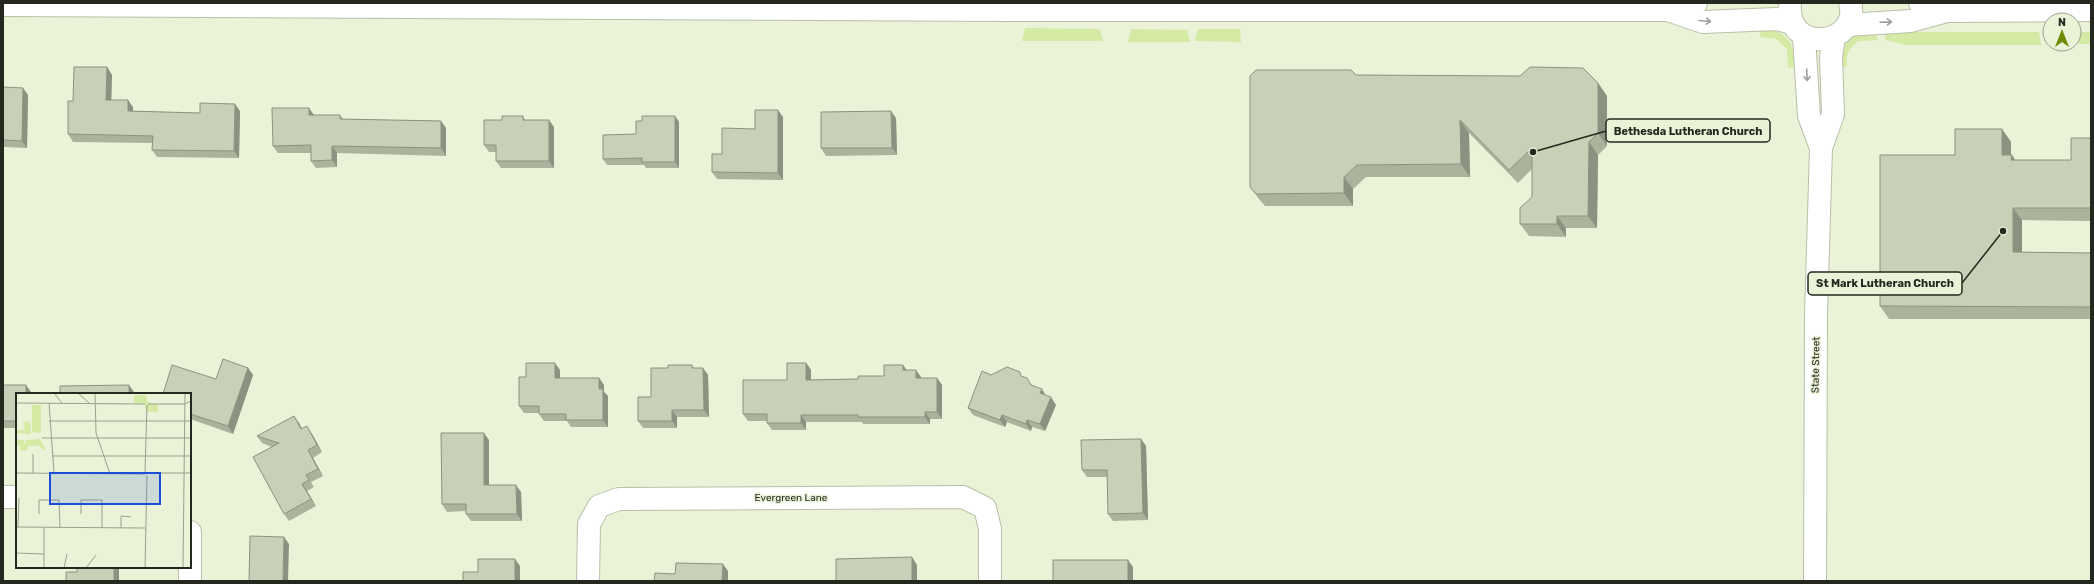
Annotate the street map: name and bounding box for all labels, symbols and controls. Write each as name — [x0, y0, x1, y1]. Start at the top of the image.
north arrow — [2042, 12, 2082, 52]
text: N — [2058, 16, 2066, 29]
one-way arrow — [1698, 17, 1711, 25]
one-way arrow — [1879, 18, 1892, 25]
one-way arrow — [1804, 68, 1811, 81]
callout: Bethesda Lutheran Church — [1606, 119, 1770, 142]
text: Bethesda Lutheran Church — [1614, 125, 1762, 138]
callout: St Mark Lutheran Church — [1808, 272, 1962, 295]
text: St Mark Lutheran Church — [1816, 277, 1954, 290]
street label: State Street — [1810, 337, 1822, 393]
inset map — [16, 393, 191, 568]
street label: Evergreen Lane — [755, 492, 828, 504]

